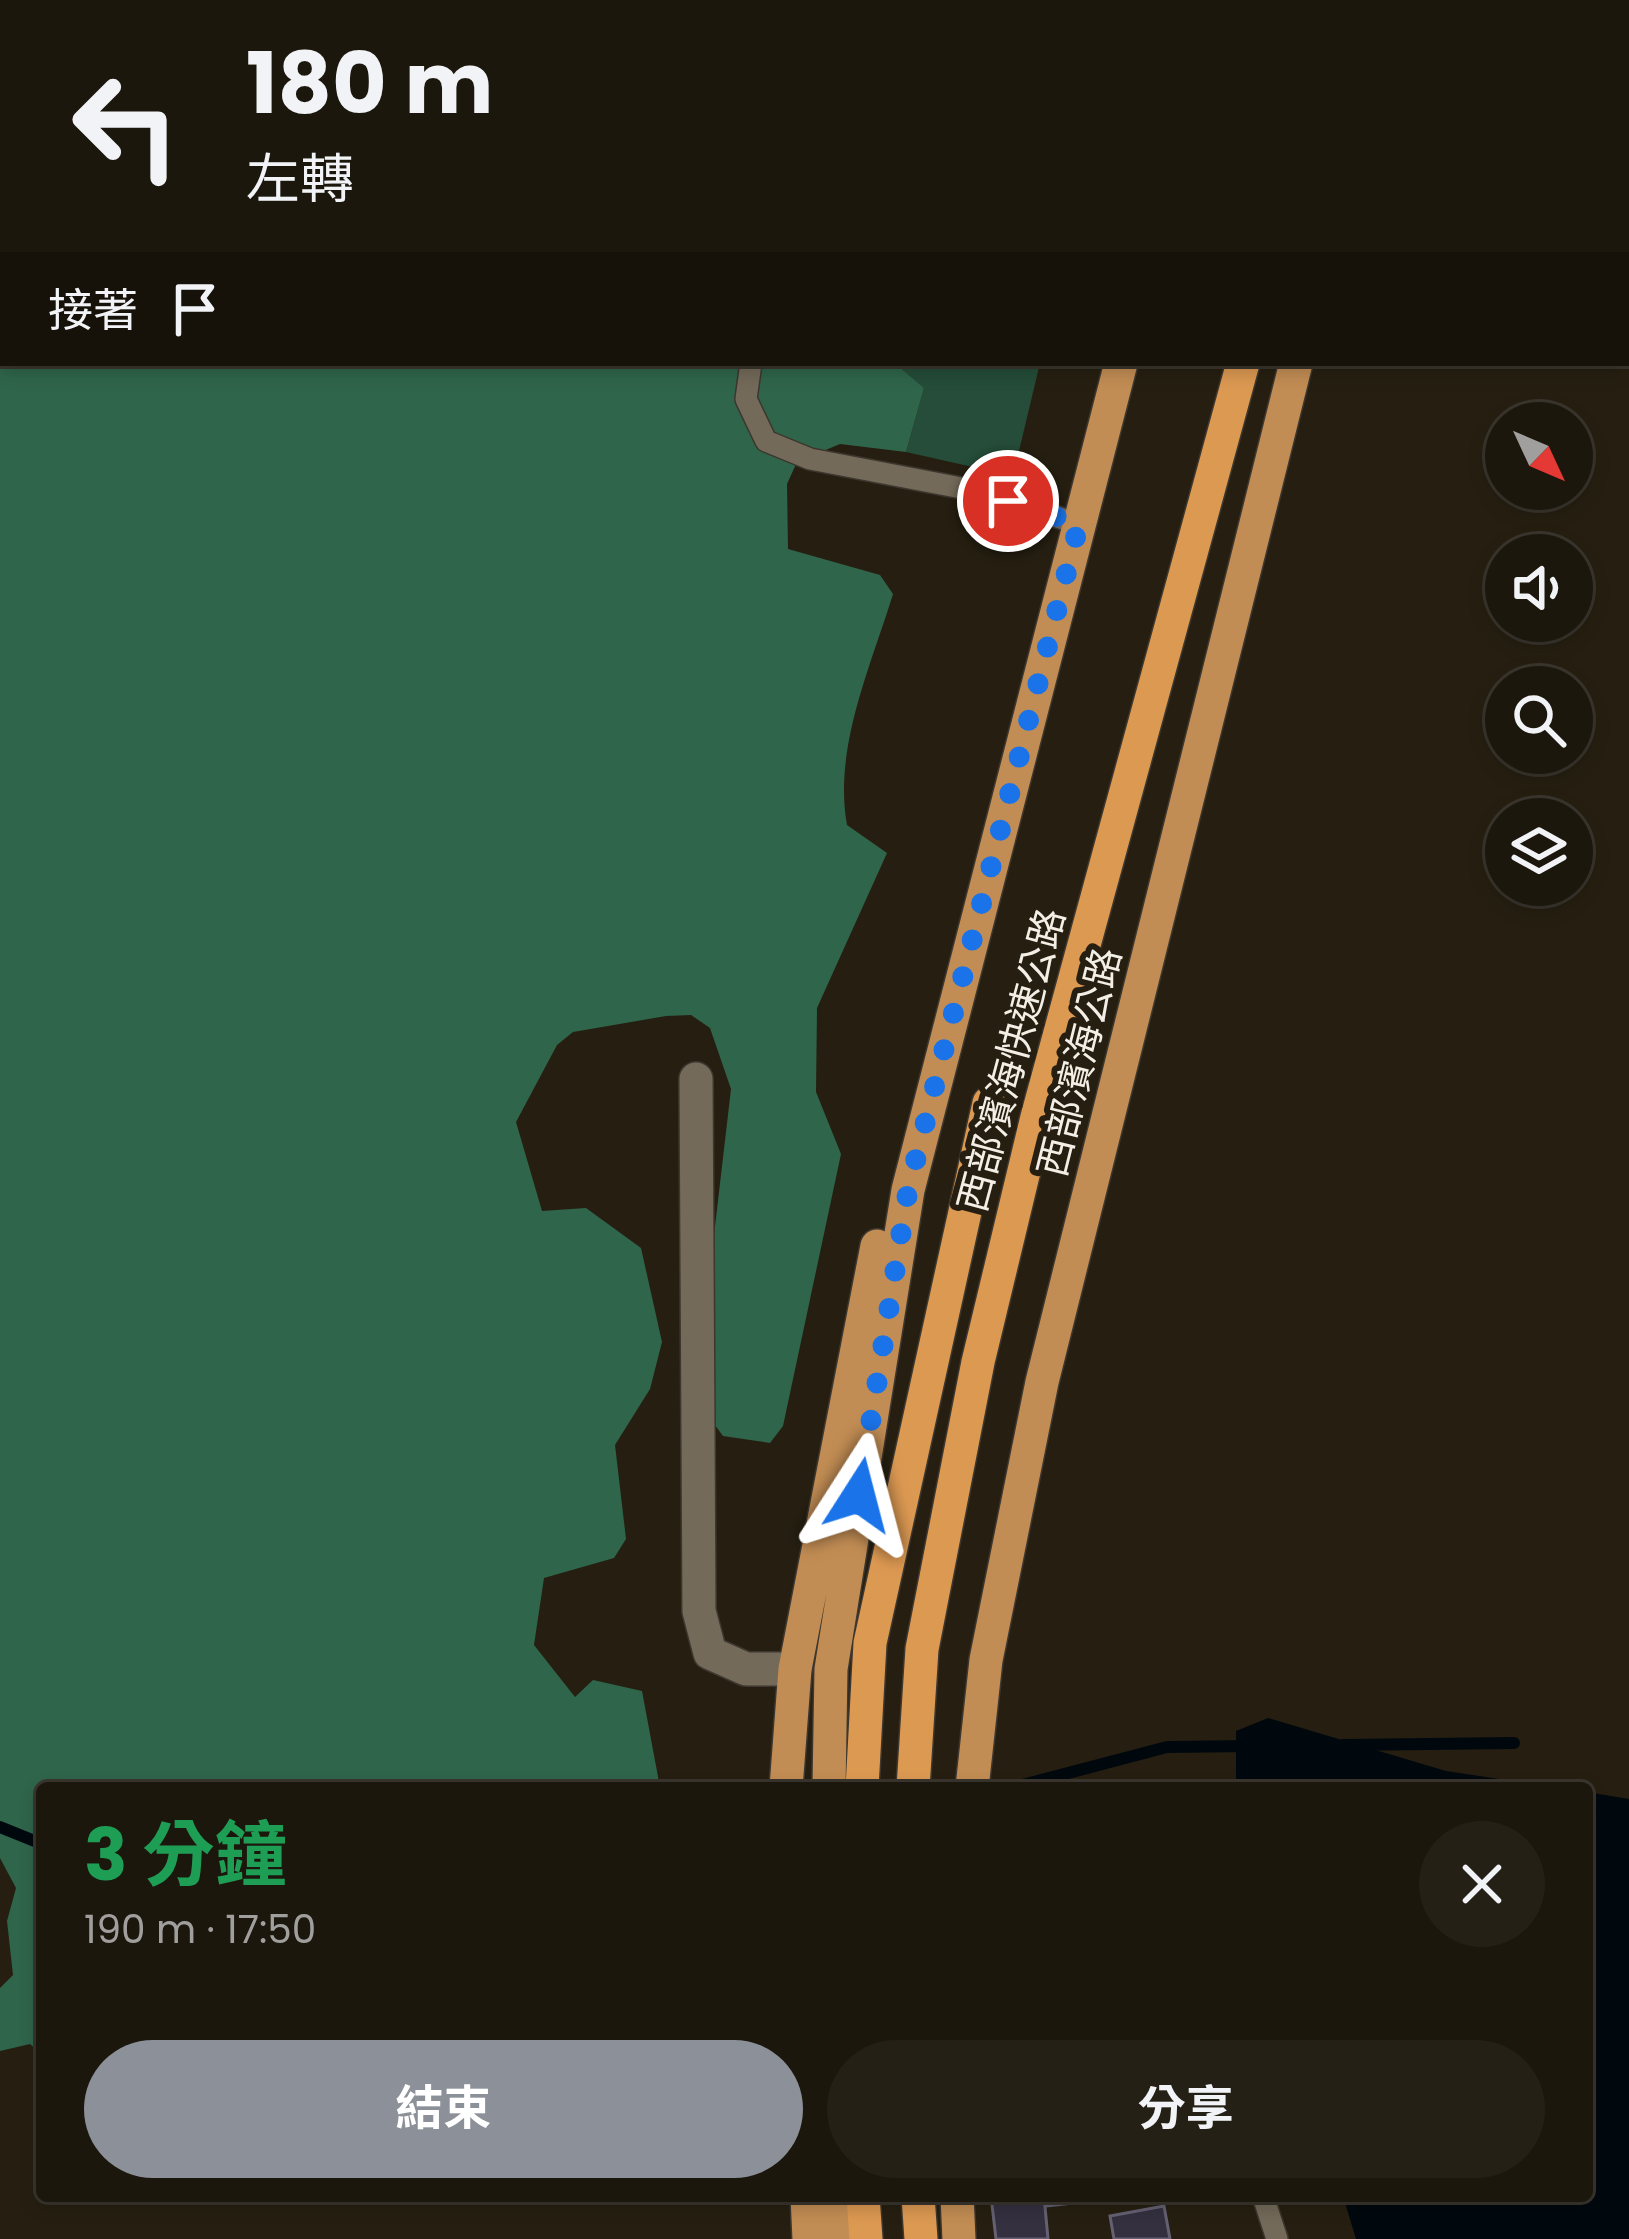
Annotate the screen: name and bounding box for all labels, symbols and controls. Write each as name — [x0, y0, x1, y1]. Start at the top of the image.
text: 180 m — [246, 25, 494, 142]
icon: left — [48, 48, 204, 204]
text: 左轉 — [246, 141, 354, 217]
icon: arrive — [162, 276, 228, 342]
text: 接著 — [48, 279, 138, 342]
north arrow — [1485, 402, 1593, 510]
map controls — [1485, 402, 1593, 906]
pin — [957, 450, 1059, 552]
icon: arrive — [975, 468, 1041, 534]
button: sound — [1485, 534, 1593, 642]
button: search — [1485, 666, 1593, 774]
button: layers — [1485, 798, 1593, 906]
street label: 西部濱海快速公路 — [945, 902, 1078, 1218]
street label: 西部濱海公路 — [1024, 942, 1134, 1182]
position arrow — [796, 1432, 922, 1558]
text: 3 分鐘 — [84, 1804, 287, 1905]
button: close — [1419, 1821, 1545, 1947]
text: 190 m · 17:50 — [84, 1902, 316, 1957]
button: 結束 — [84, 2040, 803, 2178]
button: 分享 — [827, 2040, 1545, 2178]

